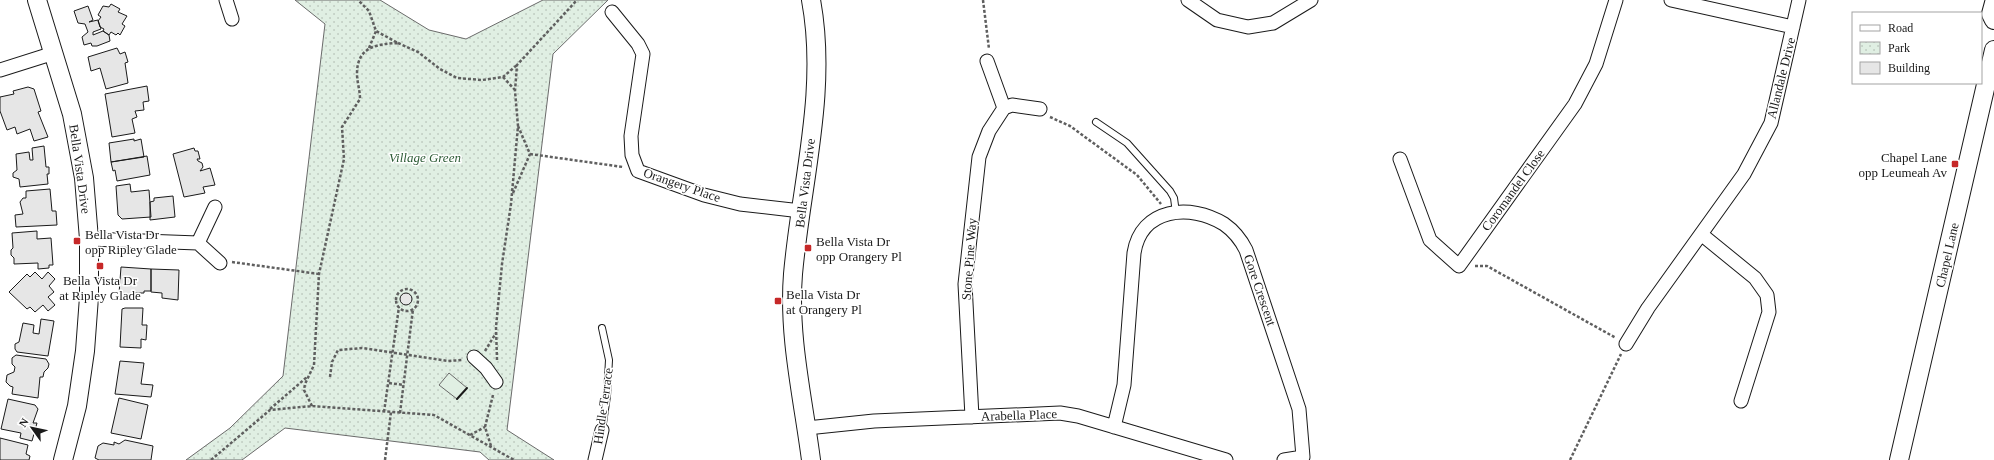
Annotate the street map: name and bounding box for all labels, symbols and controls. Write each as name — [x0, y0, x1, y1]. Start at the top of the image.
legend — [1852, 12, 1982, 84]
text: Road — [1888, 21, 1913, 35]
street label: Allandale Drive — [1764, 36, 1798, 120]
text: Park — [1888, 41, 1910, 55]
text: Building — [1888, 61, 1930, 75]
street label: Bella Vista Drive — [66, 123, 94, 215]
street label: Bella Vista Drive — [792, 137, 818, 229]
street label: Coromandel Close — [1478, 146, 1548, 234]
park label: Village Green — [389, 150, 461, 165]
place label: Chapel Lane opp Leumeah Av — [1858, 150, 1947, 180]
marker: Chapel Lane opp Leumeah Av — [1950, 159, 1960, 169]
street label: Orangery Place — [642, 165, 723, 205]
street label: Stone Pine Way — [959, 217, 979, 301]
street label: Chapel Lane — [1932, 221, 1962, 289]
place label: Bella Vista Dr opp Ripley Glade — [85, 227, 177, 257]
place label: Bella Vista Dr opp Orangery Pl — [816, 234, 902, 264]
marker: Bella Vista Dr opp Ripley Glade — [72, 236, 82, 246]
marker: Bella Vista Dr opp Orangery Pl — [803, 243, 813, 253]
street label: Gore Crescent — [1241, 252, 1279, 328]
marker: Bella Vista Dr at Ripley Glade — [95, 261, 105, 271]
place label: Bella Vista Dr at Ripley Glade — [59, 273, 141, 303]
place label: Bella Vista Dr at Orangery Pl — [786, 287, 862, 317]
marker: Bella Vista Dr at Orangery Pl — [773, 296, 783, 306]
street label: Hindle Terrace — [590, 367, 616, 445]
street label: Arabella Place — [981, 406, 1058, 424]
north arrow — [12, 408, 52, 448]
text: N — [16, 416, 31, 429]

